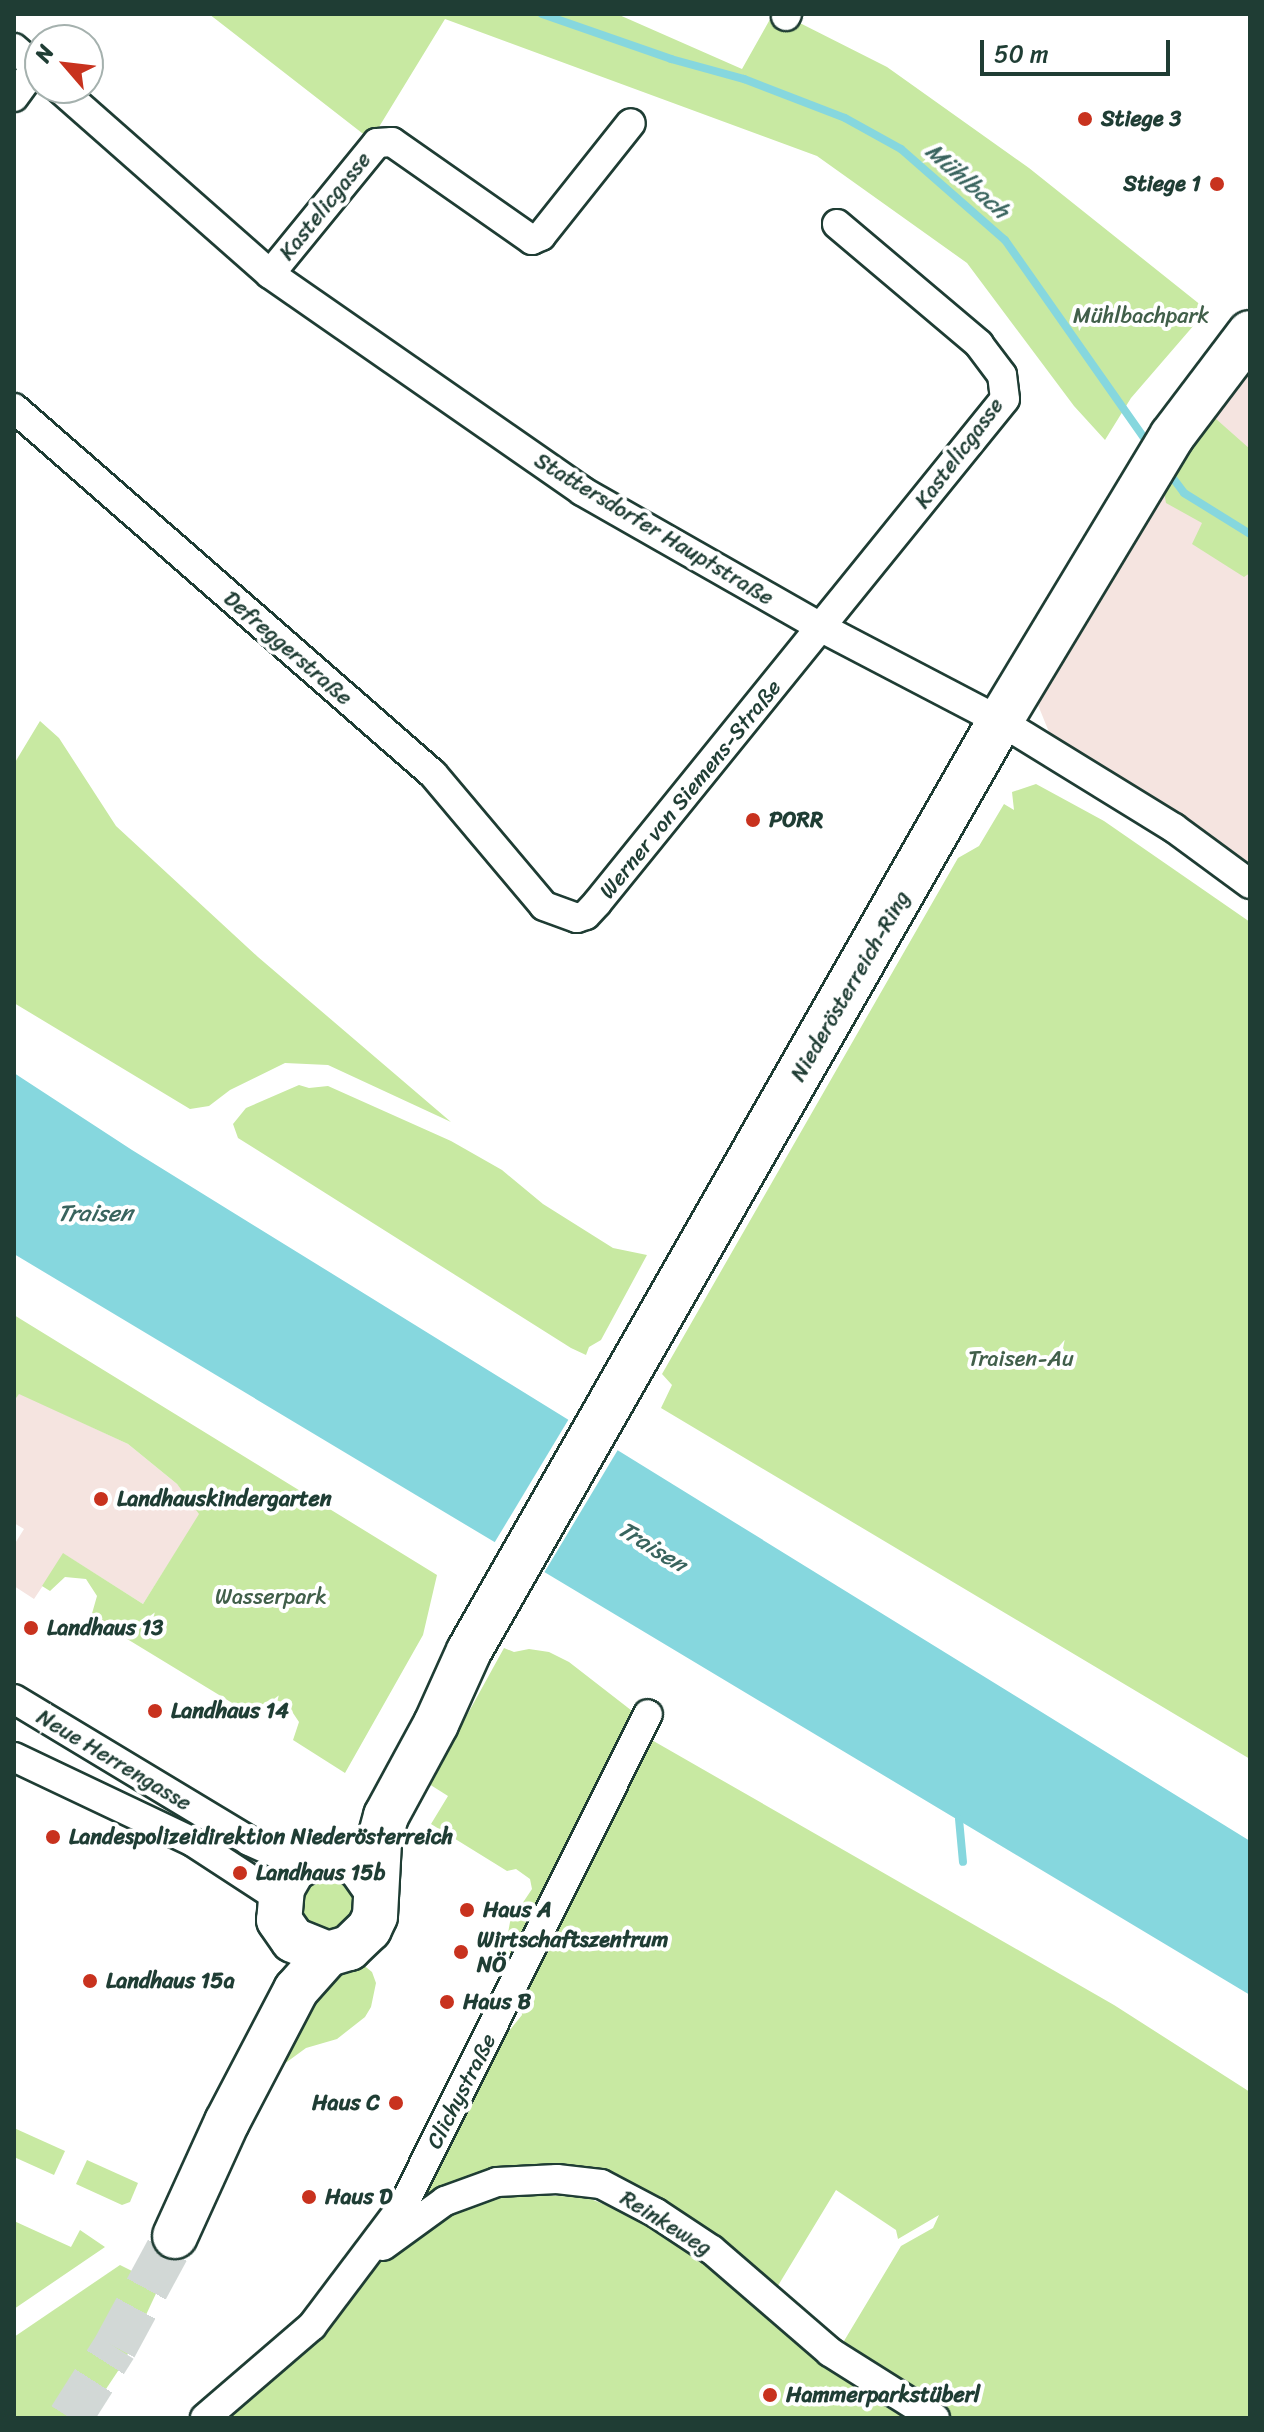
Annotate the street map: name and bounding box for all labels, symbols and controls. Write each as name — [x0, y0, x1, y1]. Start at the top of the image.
north arrow — [24, 24, 104, 104]
scale bar — [984, 24, 1174, 74]
text: 50 m — [994, 33, 1049, 75]
text: N — [23, 38, 65, 69]
place label: Stiege 3 — [1101, 106, 1181, 132]
marker: Stiege 3 — [1076, 110, 1094, 128]
water label: Mühlbach — [919, 137, 1015, 225]
street label: Kastelicgasse — [273, 147, 377, 265]
place label: Stiege 1 — [1123, 171, 1201, 197]
marker: Stiege 1 — [1208, 175, 1226, 193]
park label: Mühlbachpark — [1073, 303, 1209, 329]
street label: Kastelicgasse — [909, 393, 1009, 513]
street label: Stattersdorfer Hauptstraße — [530, 447, 778, 611]
street label: Defreggerstraße — [218, 585, 358, 711]
street label: Werner von Siemens-Straße — [594, 674, 786, 904]
place label: PORR — [769, 807, 823, 833]
marker: PORR — [744, 811, 762, 829]
street label: Niederösterreich-Ring — [785, 886, 915, 1086]
water label: Traisen — [57, 1200, 133, 1228]
park label: Traisen-Au — [968, 1346, 1074, 1372]
place label: Landhauskindergarten — [117, 1486, 332, 1512]
marker: Landhauskindergarten — [92, 1490, 110, 1508]
water label: Traisen — [612, 1515, 692, 1579]
park label: Wasserpark — [215, 1584, 327, 1610]
place label: Landhaus 13 — [47, 1615, 163, 1641]
marker: Landhaus 13 — [22, 1619, 40, 1637]
place label: Landhaus 14 — [171, 1698, 289, 1724]
marker: Landhaus 14 — [146, 1702, 164, 1720]
street label: Neue Herrengasse — [32, 1704, 196, 1816]
place label: Landespolizeidirektion Niederösterreich — [69, 1824, 454, 1850]
marker: Landespolizeidirektion Niederösterreich — [44, 1828, 62, 1846]
place label: Landhaus 15b — [256, 1860, 386, 1886]
marker: Landhaus 15b — [231, 1864, 249, 1882]
place label: Haus A — [483, 1897, 552, 1923]
marker: Haus A — [458, 1901, 476, 1919]
place label: Wirtschaftszentrum NÖ — [477, 1926, 668, 1978]
marker: Wirtschaftszentrum NÖ — [452, 1943, 470, 1961]
place label: Landhaus 15a — [106, 1968, 235, 1994]
marker: Landhaus 15a — [81, 1972, 99, 1990]
place label: Haus B — [463, 1989, 531, 2015]
marker: Haus B — [438, 1993, 456, 2011]
street label: Clichystraße — [421, 2029, 501, 2153]
place label: Haus C — [312, 2090, 380, 2116]
marker: Haus C — [387, 2094, 405, 2112]
place label: Haus D — [325, 2184, 392, 2210]
street label: Reinkeweg — [616, 2185, 716, 2261]
marker: Haus D — [300, 2188, 318, 2206]
place label: Hammerparkstüberl — [786, 2382, 980, 2408]
marker: Hammerparkstüberl — [761, 2386, 779, 2404]

